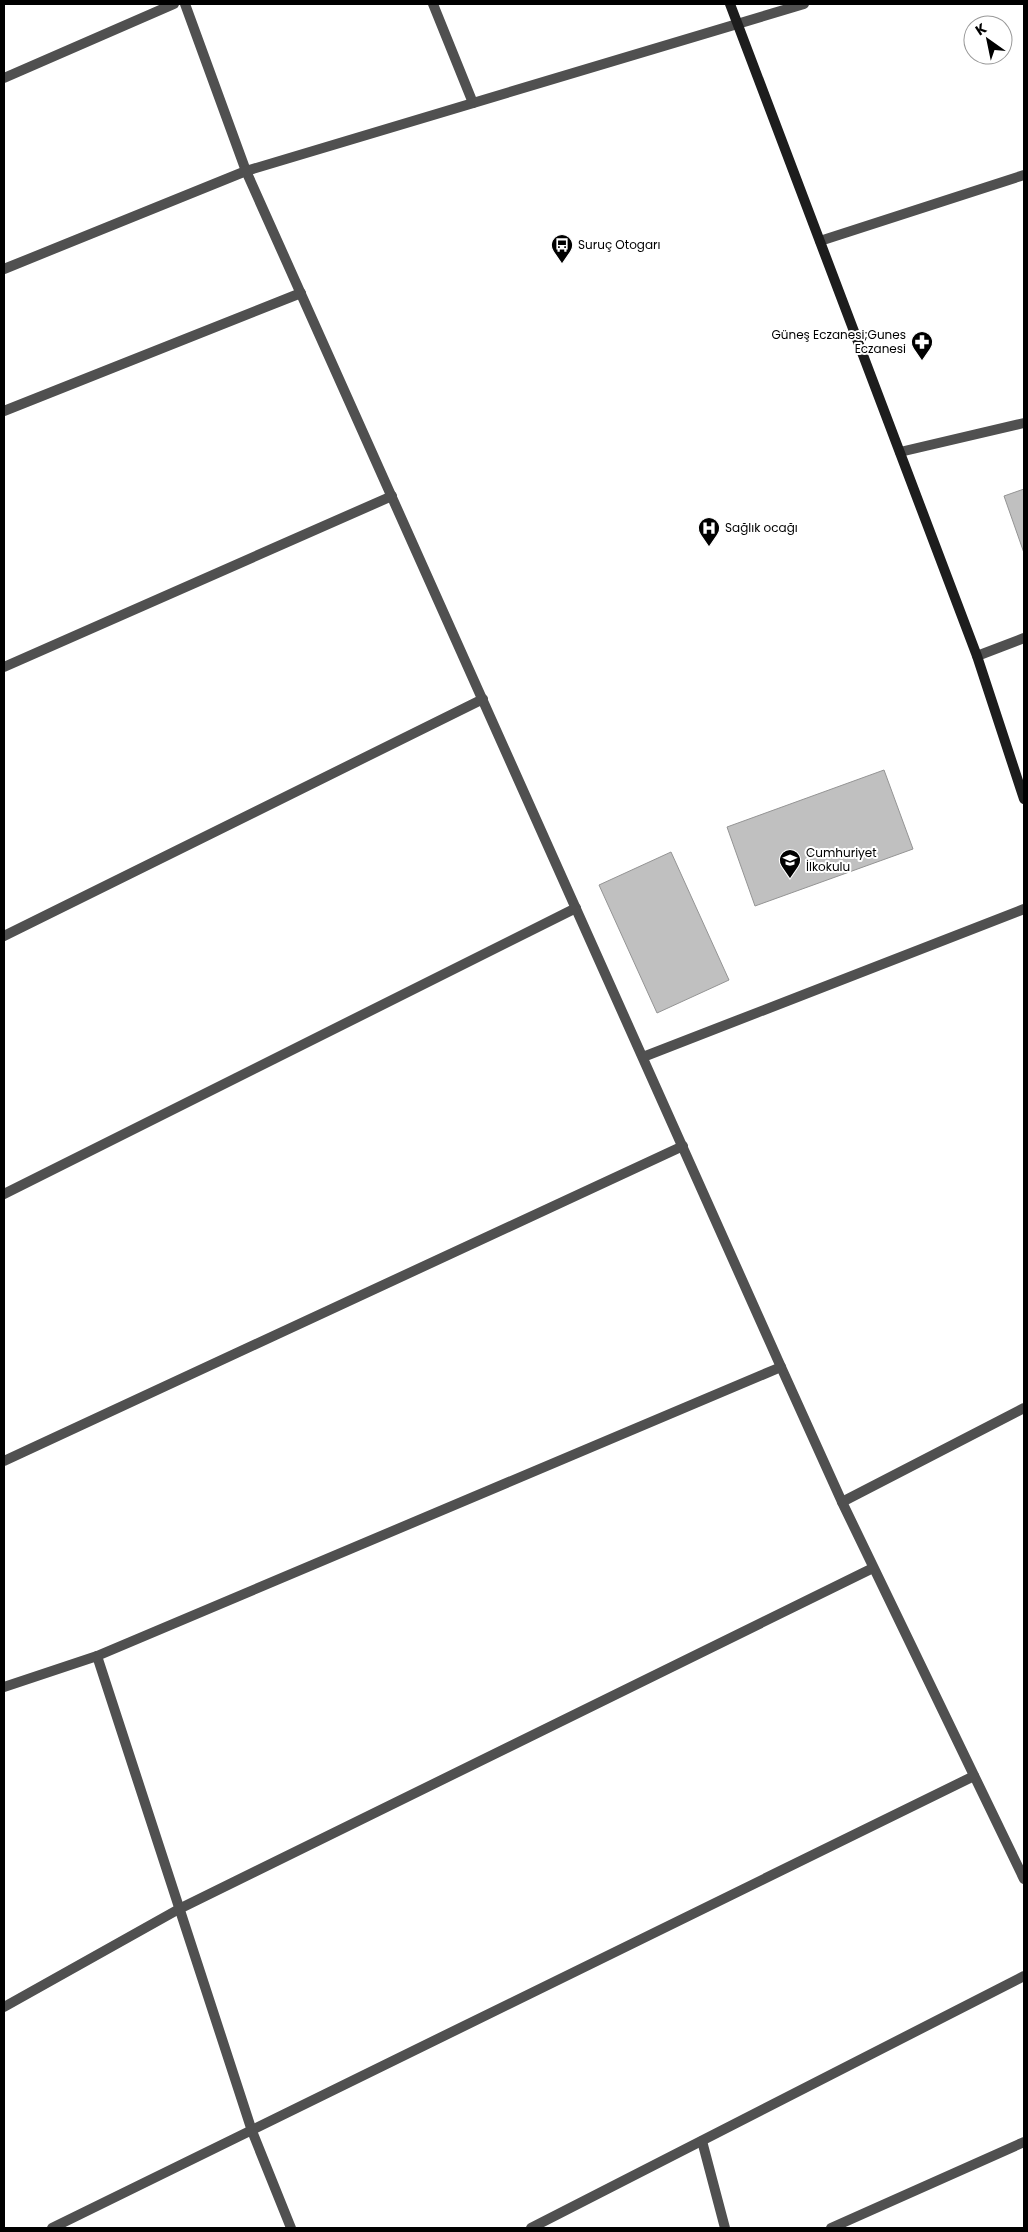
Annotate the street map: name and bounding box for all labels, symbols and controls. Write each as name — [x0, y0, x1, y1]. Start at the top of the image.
north arrow — [963, 15, 1013, 65]
text: K — [971, 18, 991, 40]
bus stop icon: Suruç Otogarı — [550, 233, 574, 264]
place label: Suruç Otogarı — [578, 236, 661, 253]
place label: Güneş Eczanesi;Gunes Eczanesi — [771, 326, 906, 357]
pharmacy icon: Güneş Eczanesi;Gunes Eczanesi — [910, 330, 934, 361]
hospital icon: Sağlık ocağı — [697, 516, 721, 547]
place label: Sağlık ocağı — [725, 519, 798, 536]
place label: Cumhuriyet İlkokulu — [806, 844, 877, 875]
school or university icon: Cumhuriyet İlkokulu — [778, 848, 802, 879]

